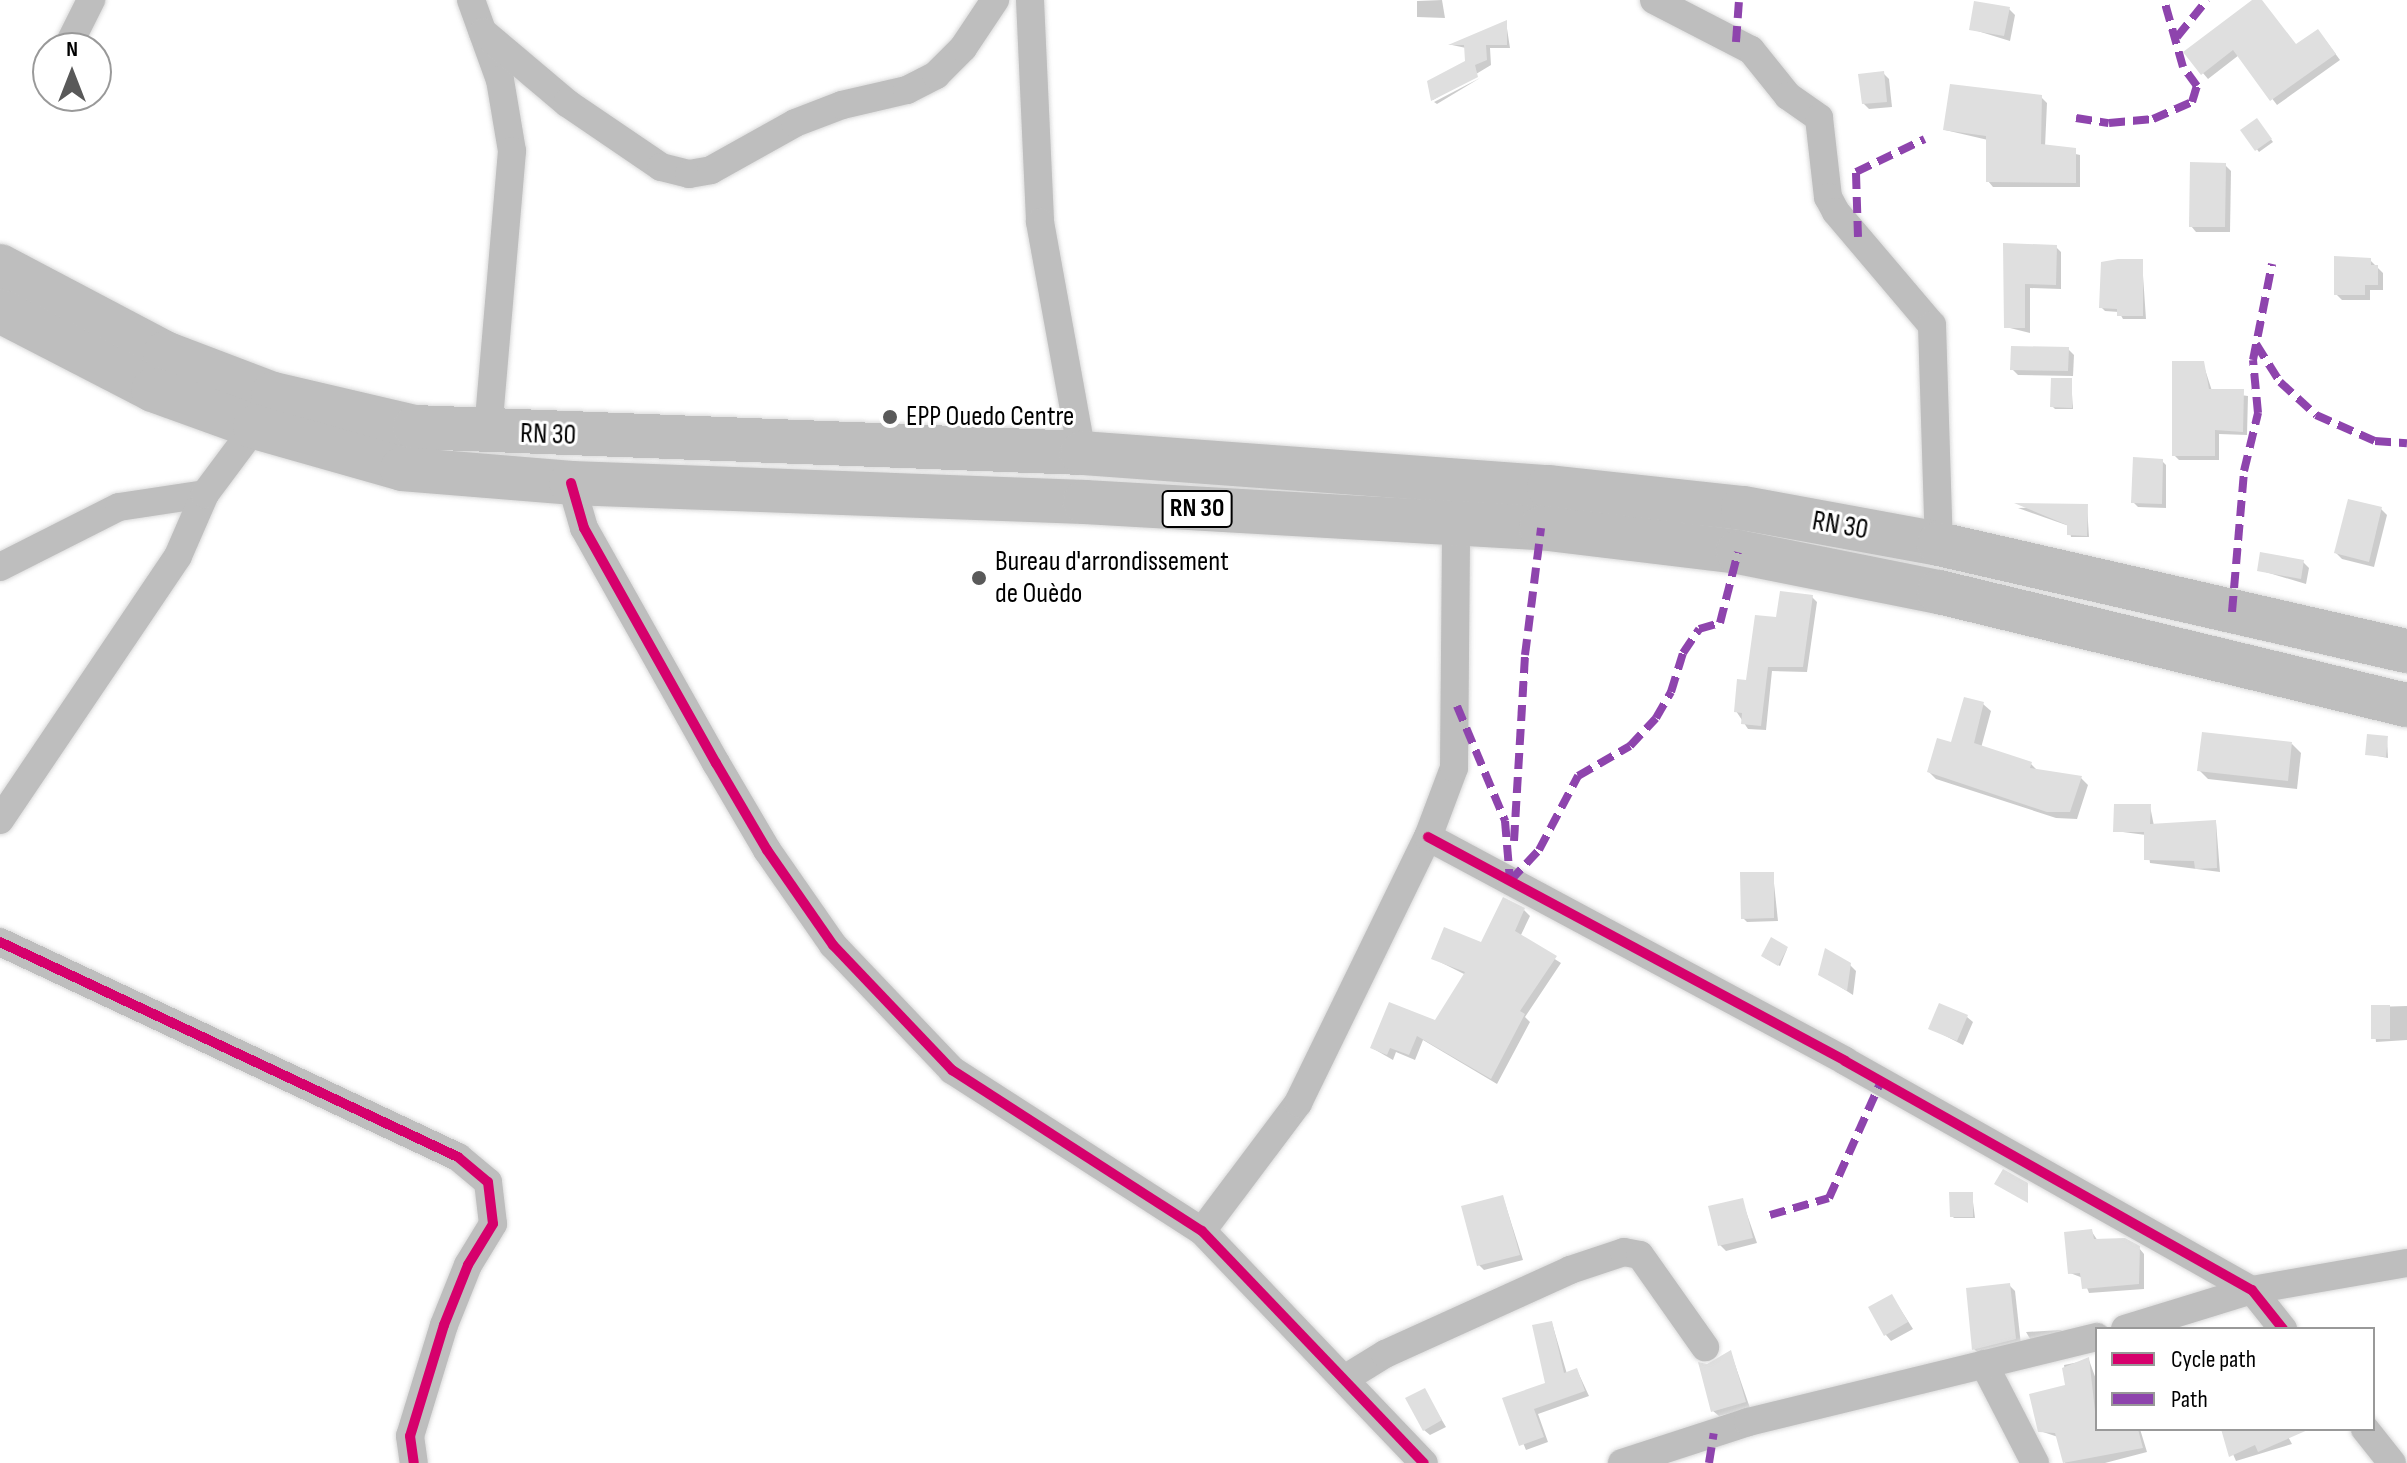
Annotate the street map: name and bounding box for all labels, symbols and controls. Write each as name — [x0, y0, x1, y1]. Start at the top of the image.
north arrow — [32, 32, 112, 112]
text: N — [66, 36, 78, 63]
place label: EPP Ouedo Centre — [906, 400, 1074, 434]
marker: EPP Ouedo Centre — [881, 408, 899, 426]
street label: RN 30 — [519, 417, 577, 453]
road number: RN 30 — [1161, 487, 1233, 531]
street label: RN 30 — [1810, 505, 1870, 547]
place label: Bureau d'arrondissement de Ouèdo — [995, 545, 1229, 611]
marker: Bureau d'arrondissement de Ouèdo — [970, 569, 988, 587]
legend — [2095, 1327, 2375, 1431]
text: Cycle path — [2171, 1345, 2256, 1374]
text: Path — [2171, 1385, 2208, 1414]

